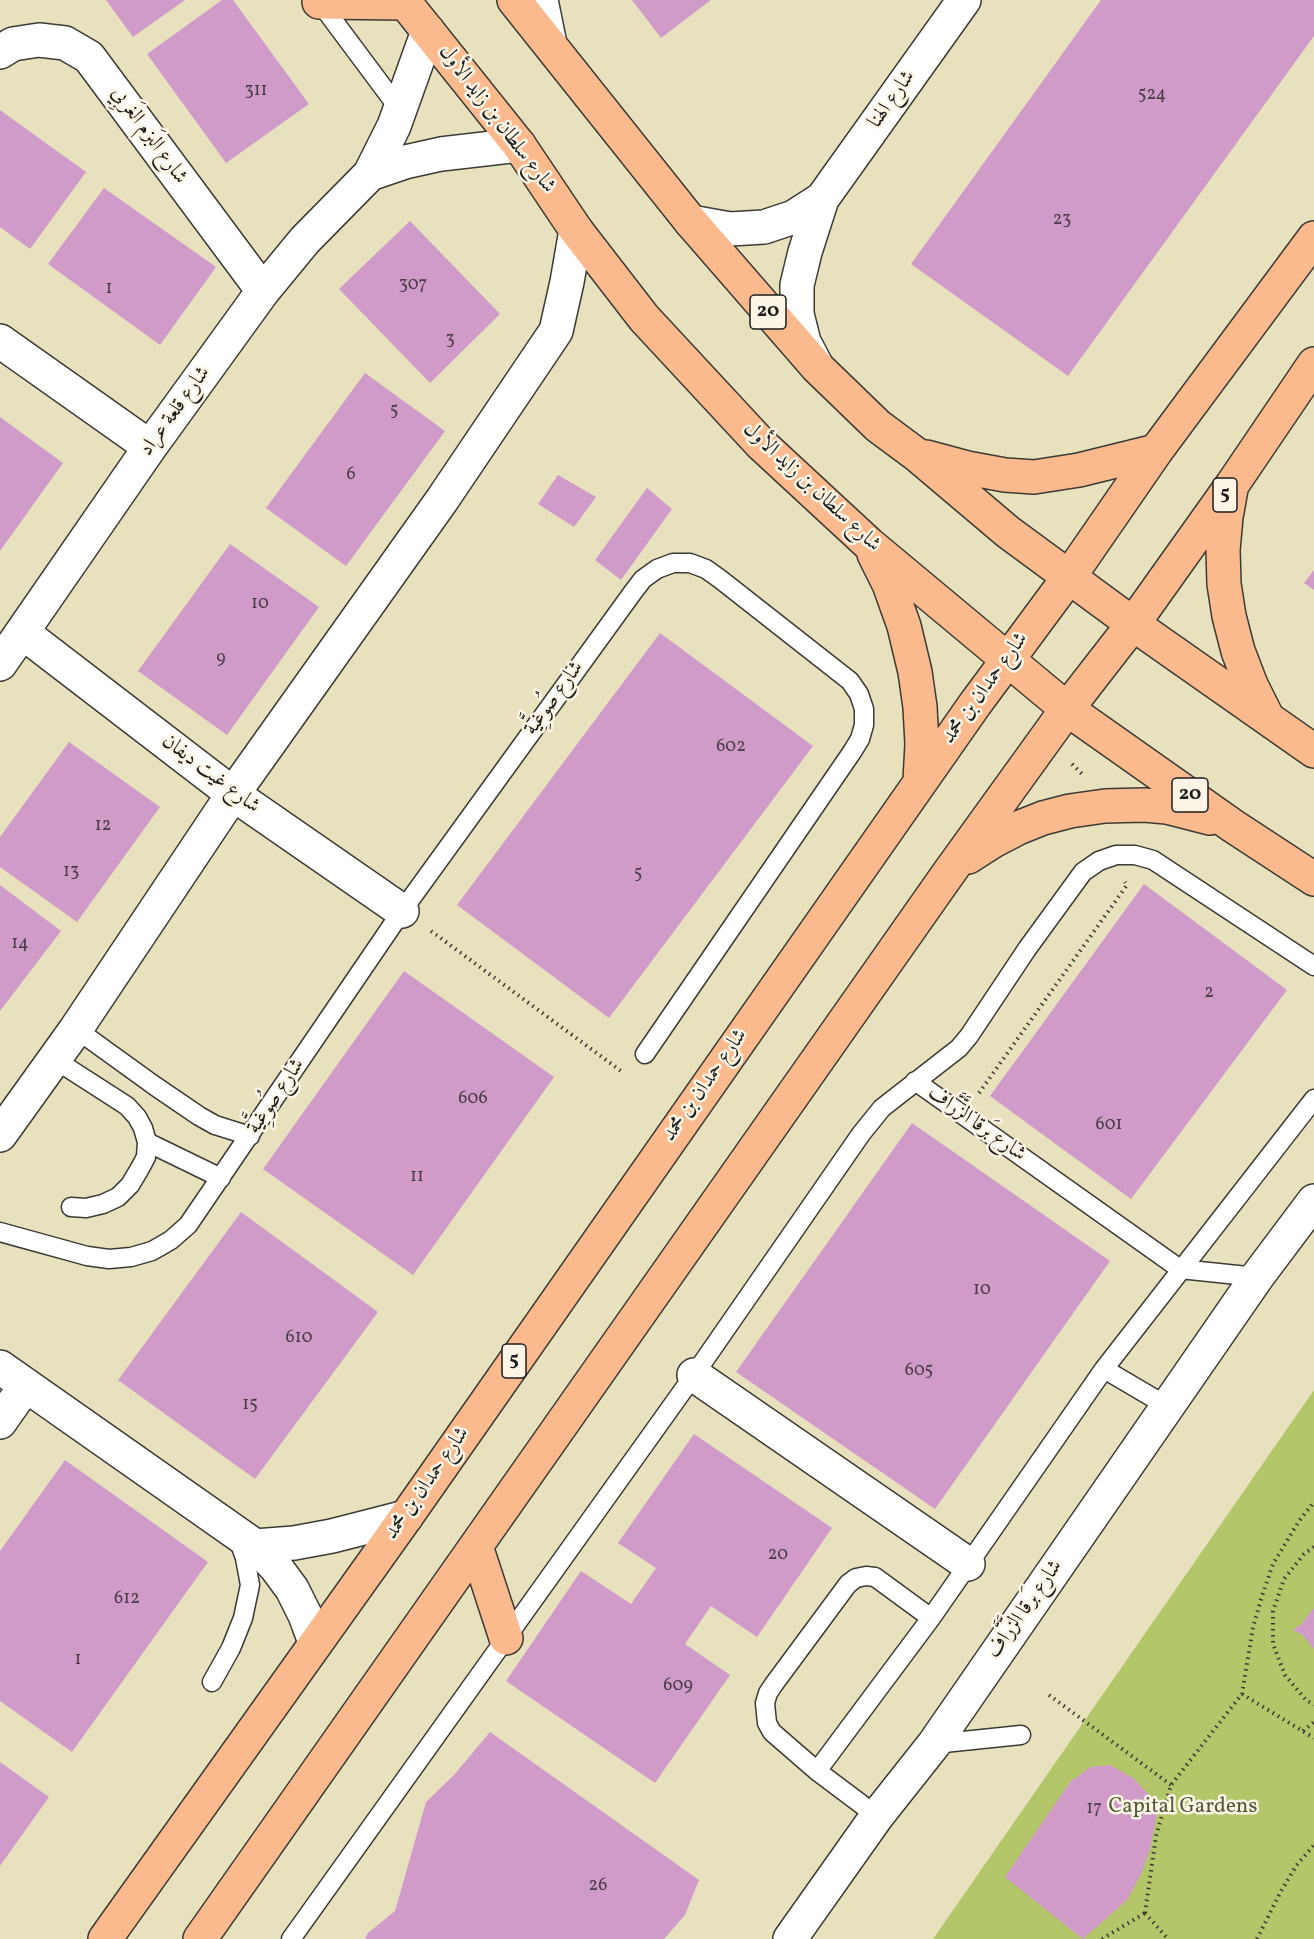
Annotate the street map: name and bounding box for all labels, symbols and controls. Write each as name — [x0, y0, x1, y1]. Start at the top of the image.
street label: شارع سلطان بن زايد الأول — [432, 41, 560, 199]
street label: شارع الهنا — [864, 66, 922, 134]
house number: 311 — [244, 81, 268, 103]
street label: شارع البَزم الغَربِي — [104, 82, 192, 190]
house number: 524 — [1138, 85, 1166, 107]
house number: 23 — [1053, 210, 1071, 232]
house number: 307 — [399, 275, 427, 297]
house number: 1 — [106, 279, 112, 301]
road number: 20 — [750, 295, 786, 329]
house number: 3 — [445, 330, 455, 352]
street label: شارع قلعة عراد — [135, 362, 217, 462]
house number: 5 — [390, 401, 398, 423]
street label: شارع سلطان بن زايد الأول — [737, 418, 885, 558]
house number: 6 — [346, 465, 356, 487]
road number: 5 — [1213, 478, 1237, 512]
house number: 10 — [251, 594, 269, 616]
street label: شارع حمدان بن محمد — [937, 628, 1035, 750]
house number: 9 — [216, 649, 226, 671]
street label: شارع صُوغِيَّة — [520, 657, 590, 741]
street label: شارع غيت ديفان — [156, 730, 264, 820]
house number: 602 — [716, 737, 746, 759]
road number: 20 — [1172, 778, 1208, 812]
house number: 12 — [95, 816, 111, 838]
house number: 13 — [63, 862, 79, 884]
house number: 5 — [634, 864, 642, 886]
house number: 14 — [11, 934, 29, 956]
house number: 2 — [1204, 983, 1214, 1005]
street label: شارع حمدان بن محمد — [658, 1025, 754, 1147]
street label: شارع صُوغِيَّة — [243, 1054, 311, 1140]
street label: شارع بَرقا الزَّرَّاف — [922, 1082, 1030, 1168]
house number: 606 — [458, 1089, 488, 1111]
house number: 601 — [1096, 1115, 1122, 1137]
house number: 11 — [410, 1167, 424, 1189]
house number: 10 — [973, 1280, 991, 1302]
house number: 610 — [286, 1328, 312, 1350]
road number: 5 — [502, 1344, 526, 1378]
house number: 605 — [905, 1361, 933, 1383]
house number: 15 — [242, 1395, 258, 1417]
street label: شارع حمدان بن محمد — [380, 1423, 476, 1545]
house number: 20 — [768, 1545, 788, 1567]
street label: شارع بَرقا الزَّرَّاف — [983, 1556, 1069, 1664]
house number: 612 — [114, 1589, 140, 1611]
house number: 1 — [75, 1650, 81, 1672]
house number: 609 — [663, 1676, 693, 1698]
park label: Capital Gardens — [1109, 1795, 1257, 1821]
house number: 17 — [1086, 1799, 1102, 1821]
house number: 26 — [589, 1876, 607, 1898]

